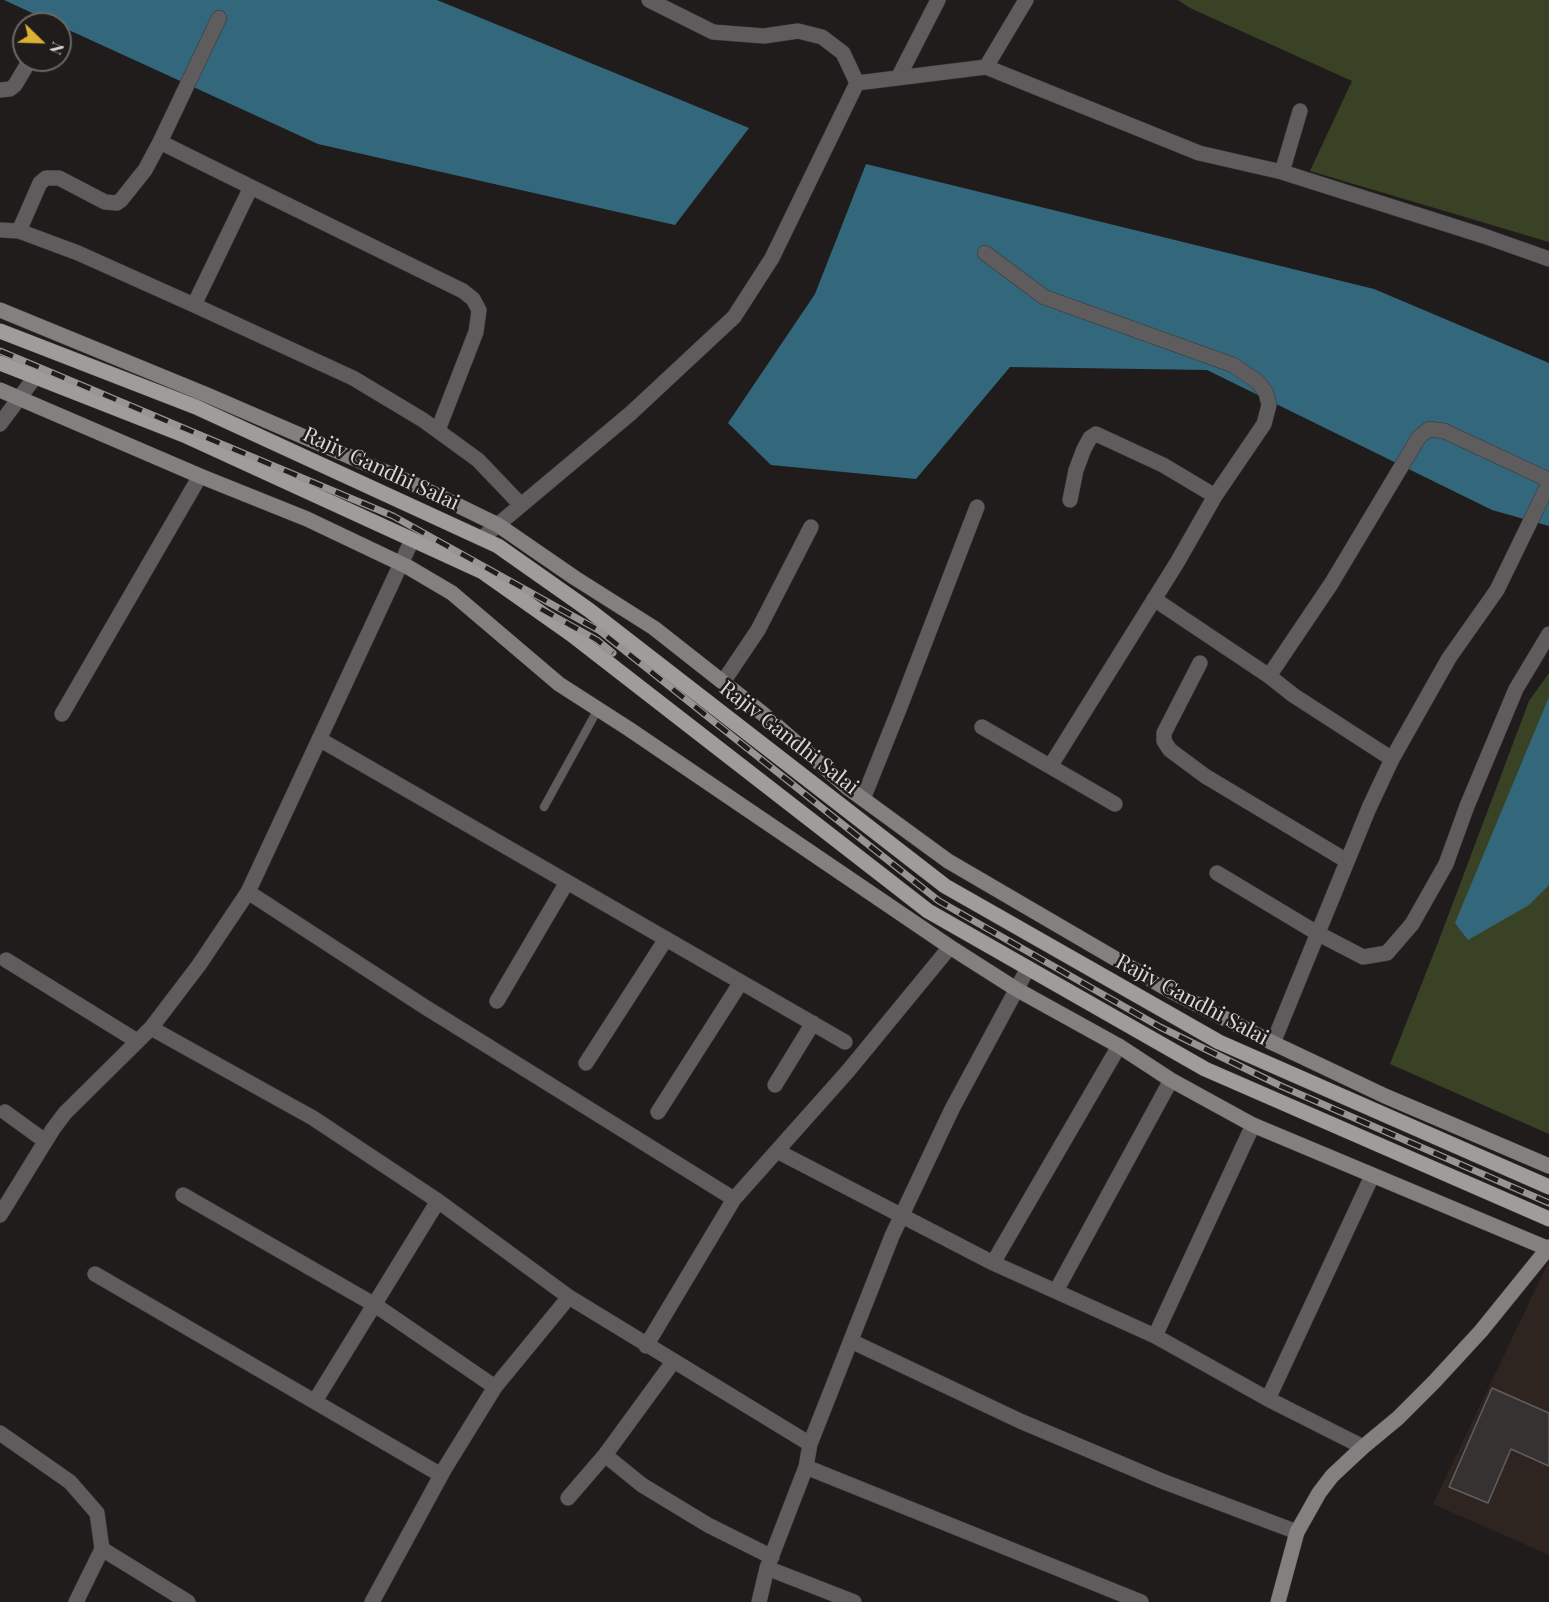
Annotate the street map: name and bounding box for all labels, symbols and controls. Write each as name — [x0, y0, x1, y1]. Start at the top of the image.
north arrow — [12, 12, 72, 72]
text: N — [45, 39, 69, 58]
street label: Rajiv Gandhi Salai — [299, 422, 463, 516]
street label: Rajiv Gandhi Salai — [715, 676, 863, 800]
street label: Rajiv Gandhi Salai — [1111, 949, 1273, 1051]

